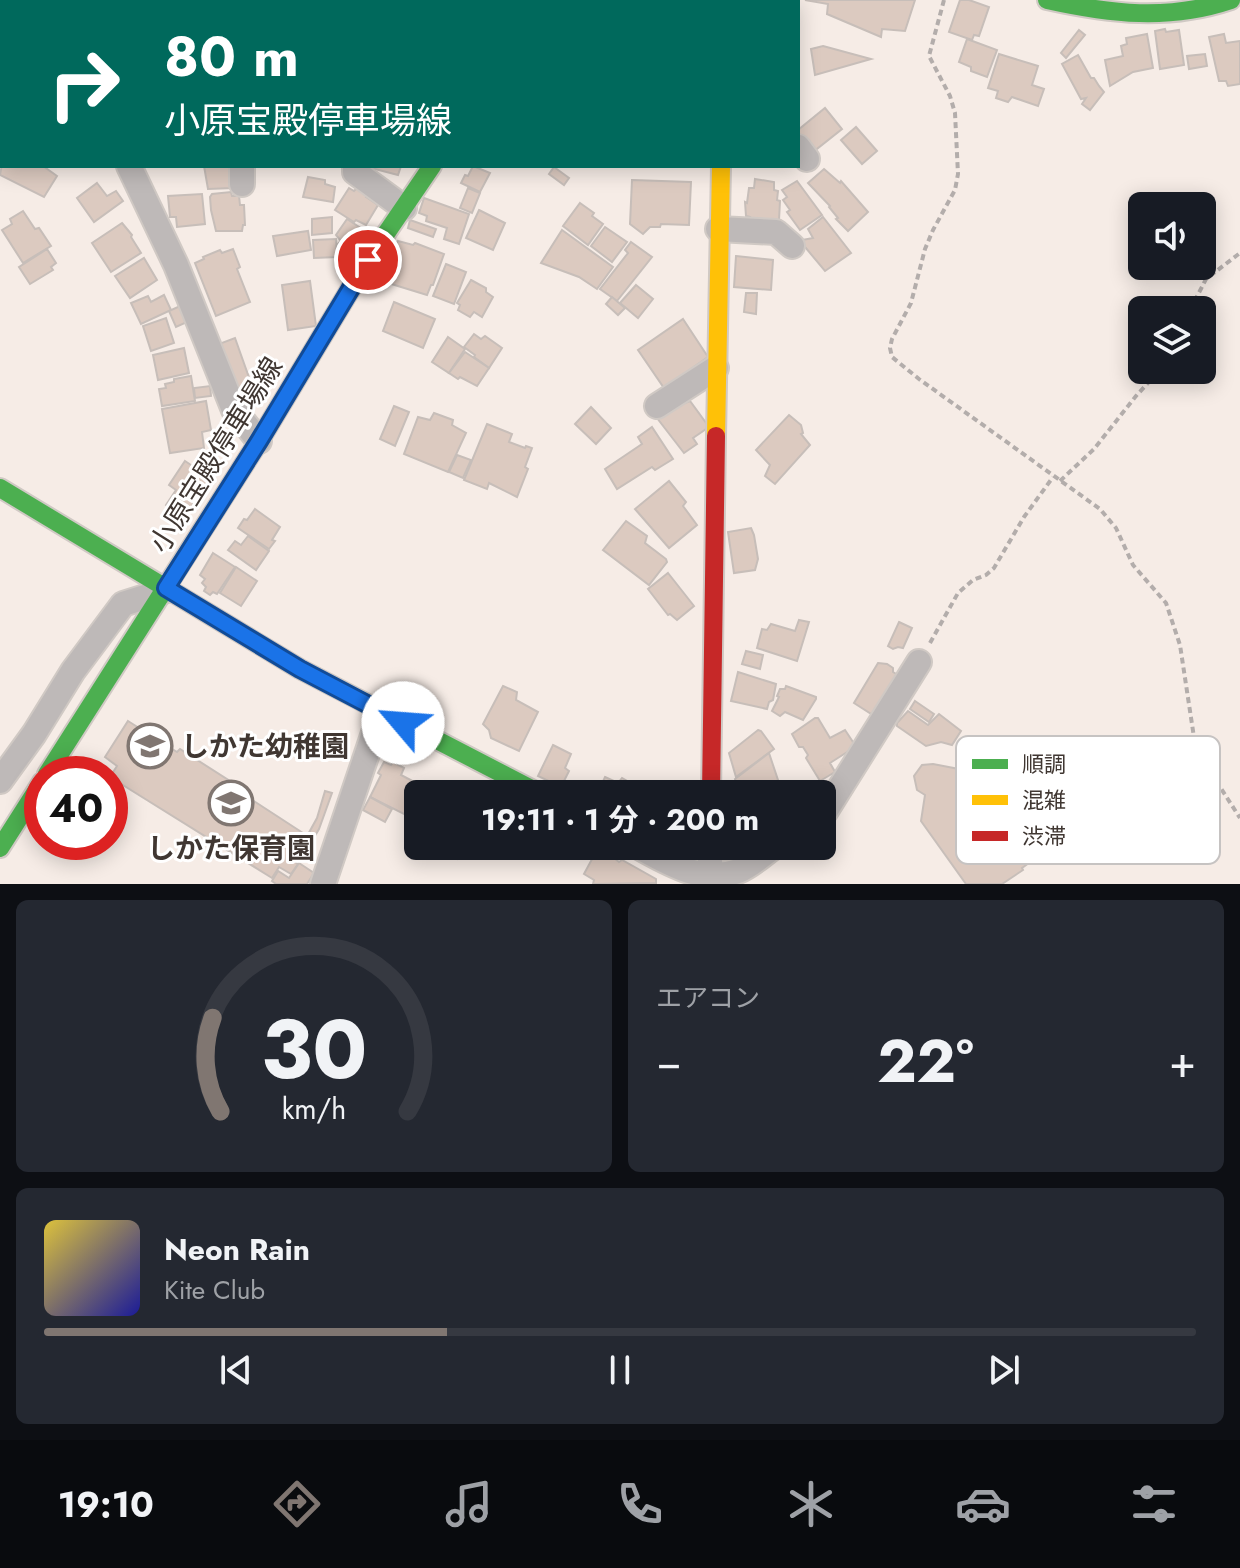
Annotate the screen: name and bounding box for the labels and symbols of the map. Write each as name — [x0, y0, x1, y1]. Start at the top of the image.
pin — [334, 226, 402, 294]
street label: 小原宝殿停車場線 — [139, 349, 293, 561]
position arrow — [361, 681, 445, 765]
school or university icon: しかた幼稚園 — [126, 722, 174, 770]
place label: しかた幼稚園 — [181, 726, 349, 767]
legend — [956, 736, 1220, 864]
text: 順調 — [1022, 748, 1066, 780]
speed limit sign: 40 — [24, 756, 128, 860]
school or university icon: しかた保育園 — [207, 779, 255, 827]
text: 混雑 — [1022, 784, 1066, 816]
text: 渋滞 — [1022, 820, 1066, 852]
place label: しかた保育園 — [147, 828, 315, 869]

